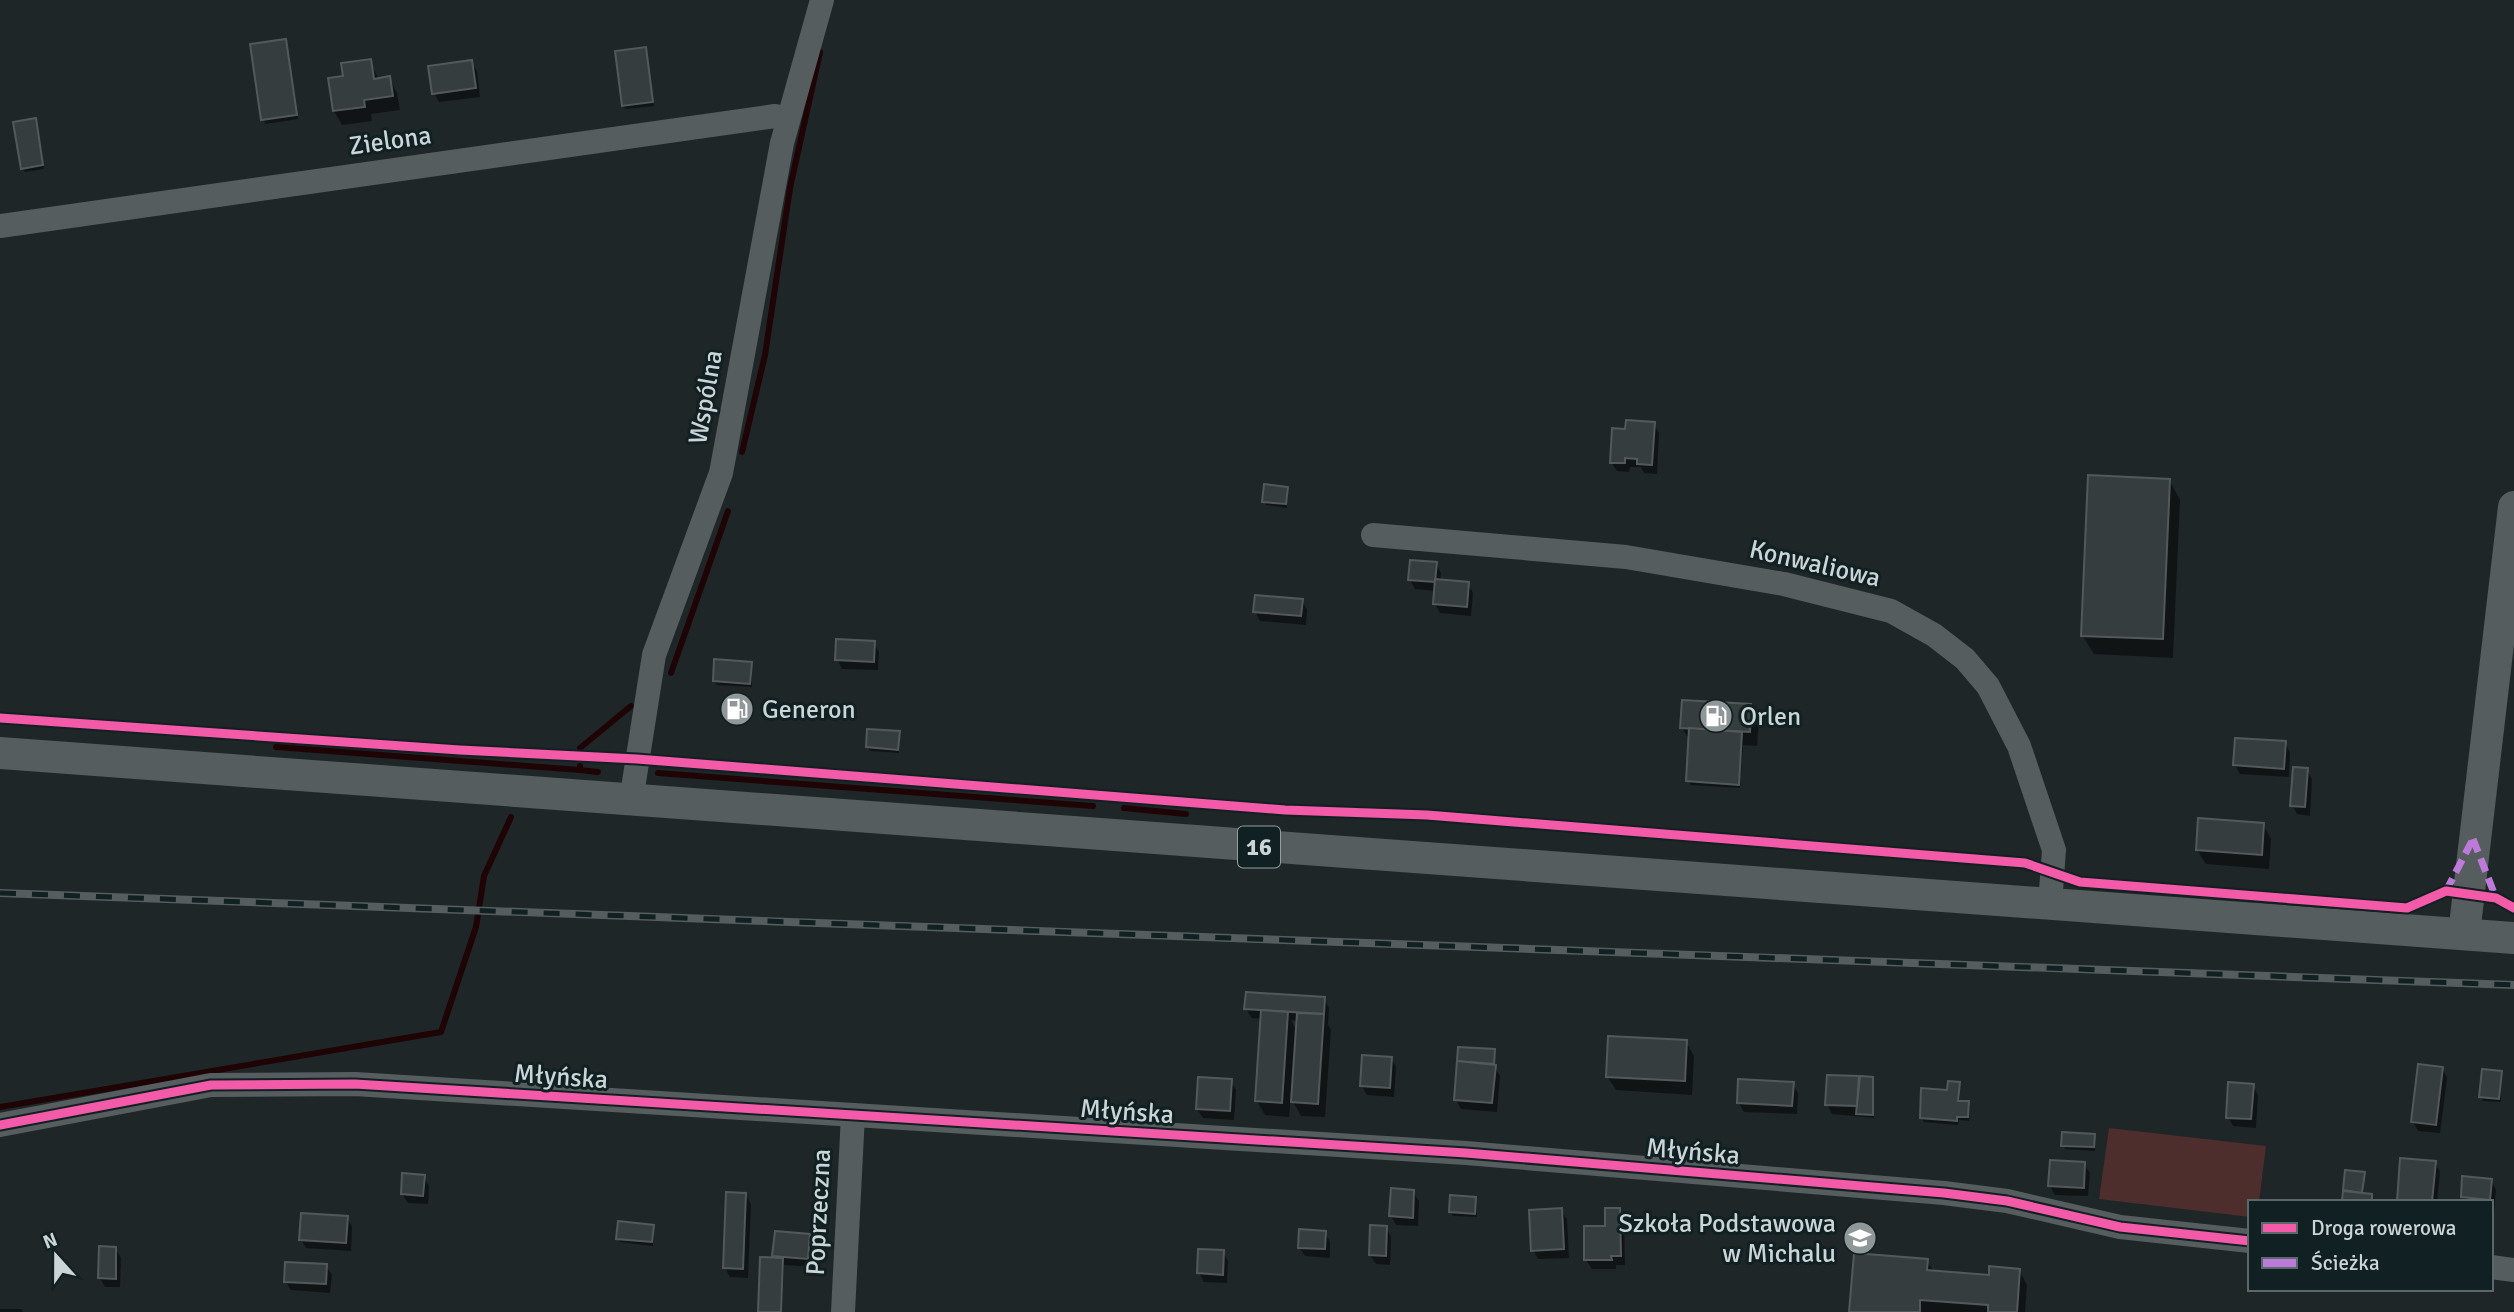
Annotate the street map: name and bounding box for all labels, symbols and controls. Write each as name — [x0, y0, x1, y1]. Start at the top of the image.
street label: Zielona — [347, 119, 433, 163]
street label: Wspólna — [682, 348, 730, 447]
street label: Konwaliowa — [1746, 533, 1883, 595]
fuel station icon: Generon — [718, 690, 756, 728]
place label: Generon — [762, 694, 856, 726]
fuel station icon: Orlen — [1697, 697, 1735, 735]
place label: Orlen — [1740, 701, 1801, 733]
road number: 16 — [1238, 826, 1280, 868]
street label: Młyńska — [513, 1058, 609, 1096]
street label: Młyńska — [1079, 1093, 1175, 1131]
street label: Młyńska — [1645, 1132, 1741, 1172]
street label: Poprzeczna — [800, 1148, 838, 1276]
legend — [2248, 1200, 2493, 1291]
place label: Szkoła Podstawowa w Michalu — [1618, 1208, 1836, 1270]
text: Droga rowerowa — [2311, 1215, 2456, 1241]
school or university icon: Szkoła Podstawowa w Michalu — [1841, 1219, 1879, 1257]
north arrow — [21, 1221, 91, 1291]
text: N — [40, 1227, 61, 1255]
text: Ścieżka — [2311, 1250, 2380, 1276]

